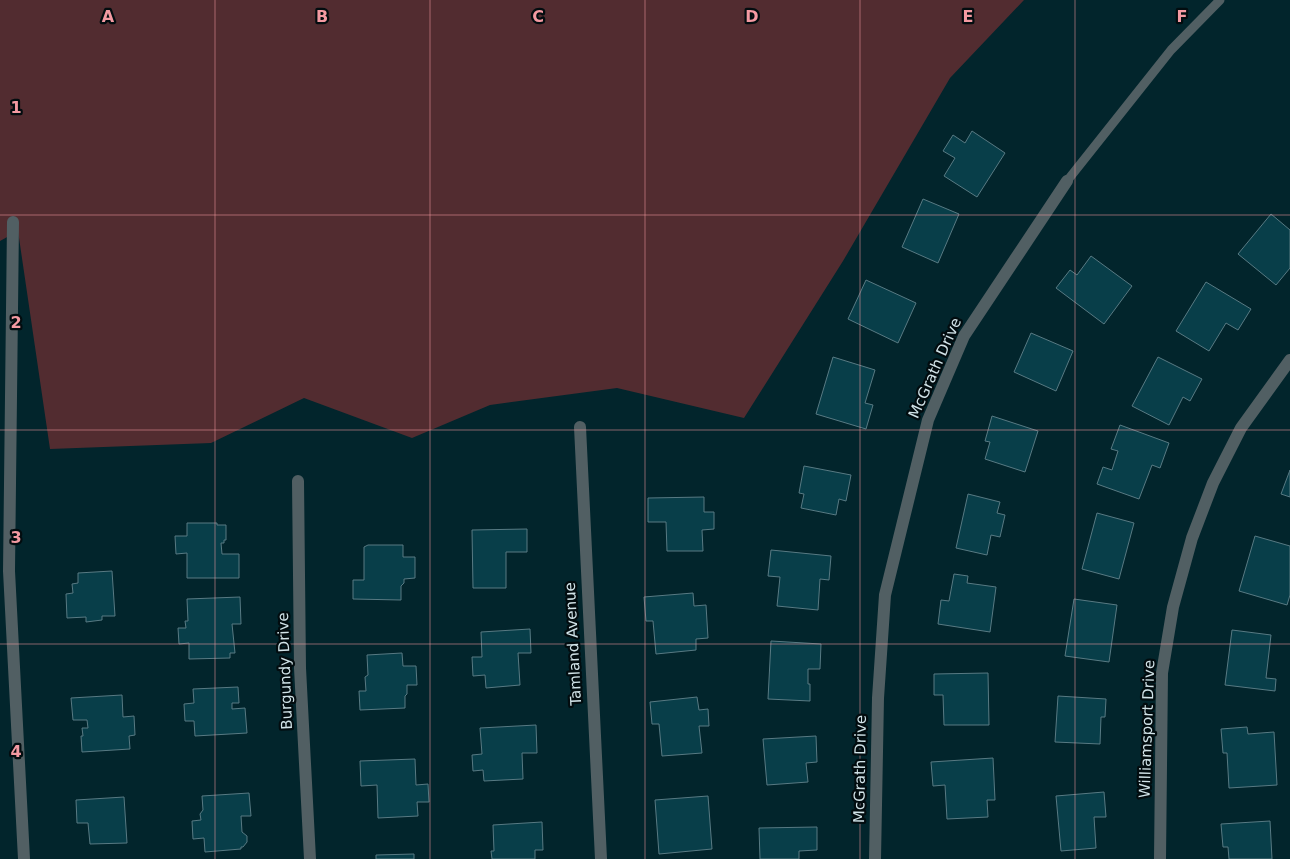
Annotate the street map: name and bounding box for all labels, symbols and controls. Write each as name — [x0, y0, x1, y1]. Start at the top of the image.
text: A — [102, 7, 115, 26]
text: B — [316, 7, 328, 26]
text: C — [532, 7, 544, 26]
text: D — [745, 7, 759, 26]
text: E — [963, 7, 973, 26]
text: F — [1177, 7, 1187, 26]
text: 1 — [10, 98, 22, 117]
text: 2 — [10, 313, 22, 332]
street label: McGrath Drive — [905, 315, 965, 421]
text: 3 — [10, 528, 22, 547]
street label: Tamland Avenue — [561, 582, 585, 707]
street label: Burgundy Drive — [274, 612, 296, 730]
street label: Williamsport Drive — [1136, 660, 1158, 798]
street label: McGrath Drive — [850, 715, 870, 823]
text: 4 — [10, 742, 22, 761]

